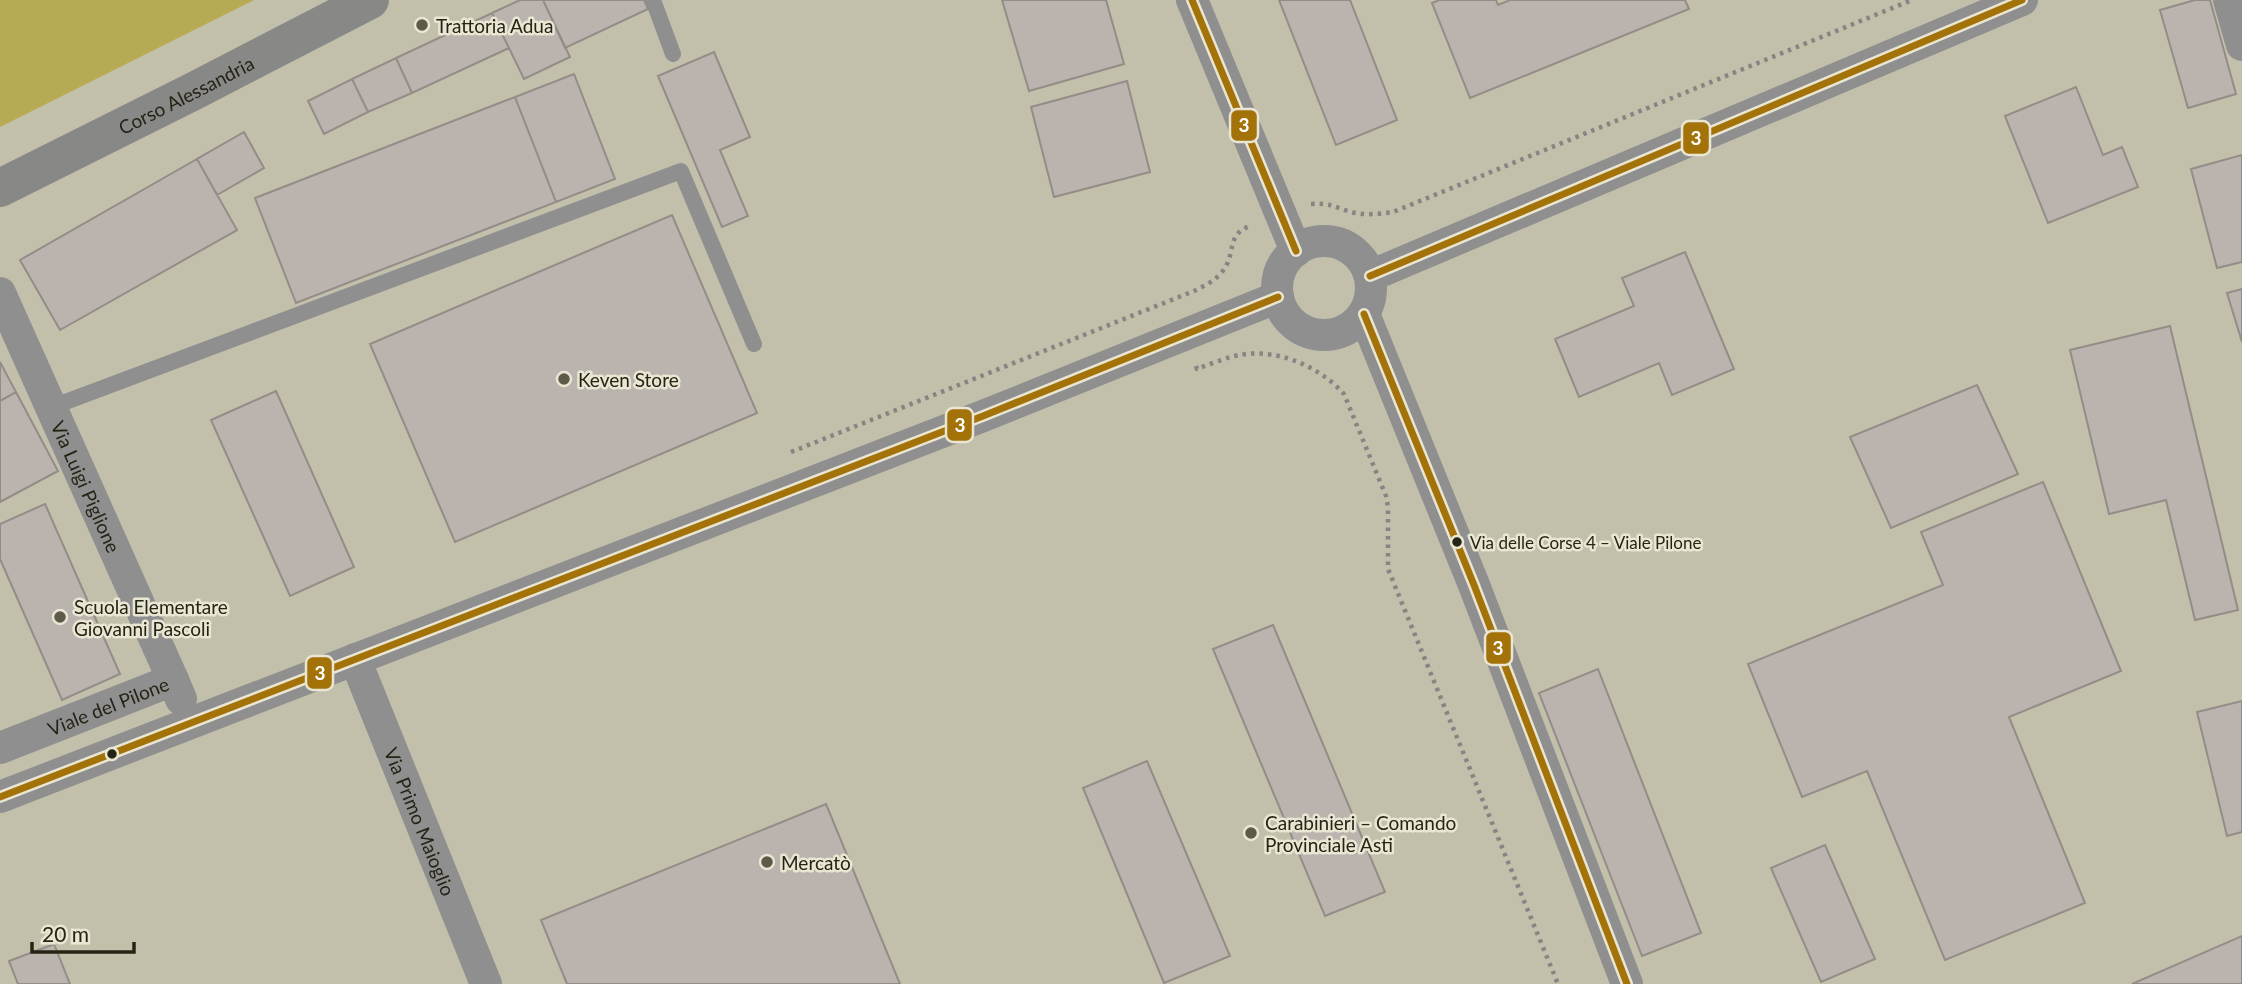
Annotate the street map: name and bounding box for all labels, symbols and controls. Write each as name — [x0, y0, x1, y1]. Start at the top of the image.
place label: Trattoria Adua — [436, 14, 553, 37]
marker: Trattoria Adua — [414, 17, 430, 33]
street label: Corso Alessandria — [114, 51, 257, 139]
line badge: 3 — [1230, 109, 1258, 142]
text: 3 — [1238, 113, 1250, 136]
line badge: 3 — [1682, 121, 1710, 155]
text: 3 — [1690, 126, 1702, 149]
place label: Keven Store — [578, 368, 679, 391]
marker: Keven Store — [556, 371, 572, 387]
line badge: 3 — [946, 408, 973, 442]
text: 3 — [954, 413, 966, 436]
street label: Via Luigi Piglione — [47, 417, 126, 556]
place label: Via delle Corse 4 – Viale Pilone — [1470, 532, 1701, 553]
marker: Via delle Corse 4 – Viale Pilone — [1450, 535, 1464, 549]
place label: Scuola Elementare Giovanni Pascoli — [74, 595, 228, 640]
marker: Scuola Elementare Giovanni Pascoli — [52, 609, 68, 625]
line badge: 3 — [1485, 631, 1512, 665]
text: 3 — [1492, 636, 1504, 659]
line badge: 3 — [306, 656, 333, 690]
text: 3 — [314, 661, 326, 684]
street label: Viale del Pilone — [44, 671, 172, 740]
street label: Via Primo Maioglio — [380, 744, 461, 899]
unlabelled marker — [105, 747, 119, 761]
place label: Carabinieri – Comando Provinciale Asti — [1265, 811, 1456, 856]
marker: Carabinieri – Comando Provinciale Asti — [1243, 825, 1259, 841]
place label: Mercatò — [781, 851, 851, 874]
marker: Mercatò — [759, 854, 775, 870]
scale bar — [32, 911, 133, 955]
text: 20 m — [42, 921, 89, 946]

